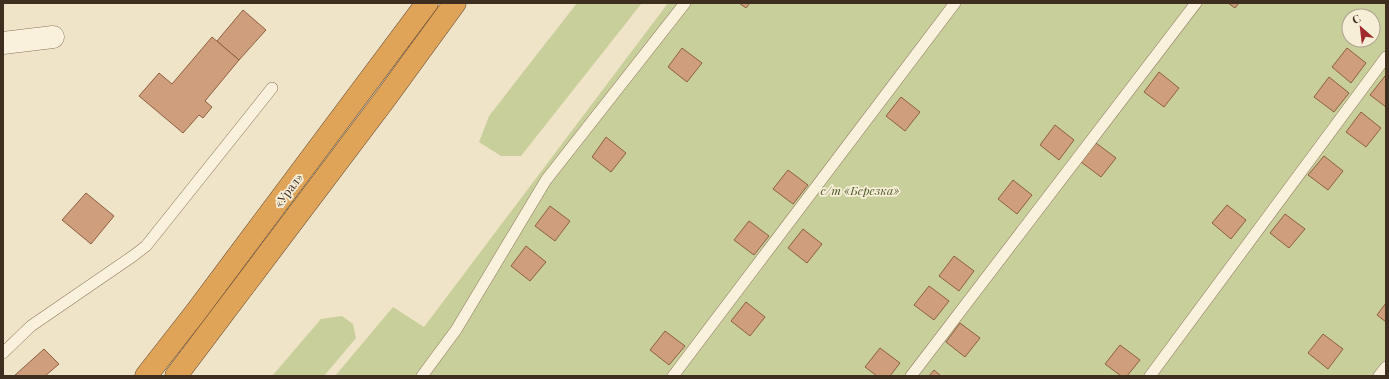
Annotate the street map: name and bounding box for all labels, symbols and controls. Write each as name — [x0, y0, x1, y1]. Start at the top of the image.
north arrow — [1341, 8, 1381, 48]
text: С — [1349, 10, 1363, 27]
street label: «Урал» — [270, 170, 306, 210]
park label: с/т «Березка» — [821, 182, 899, 198]

